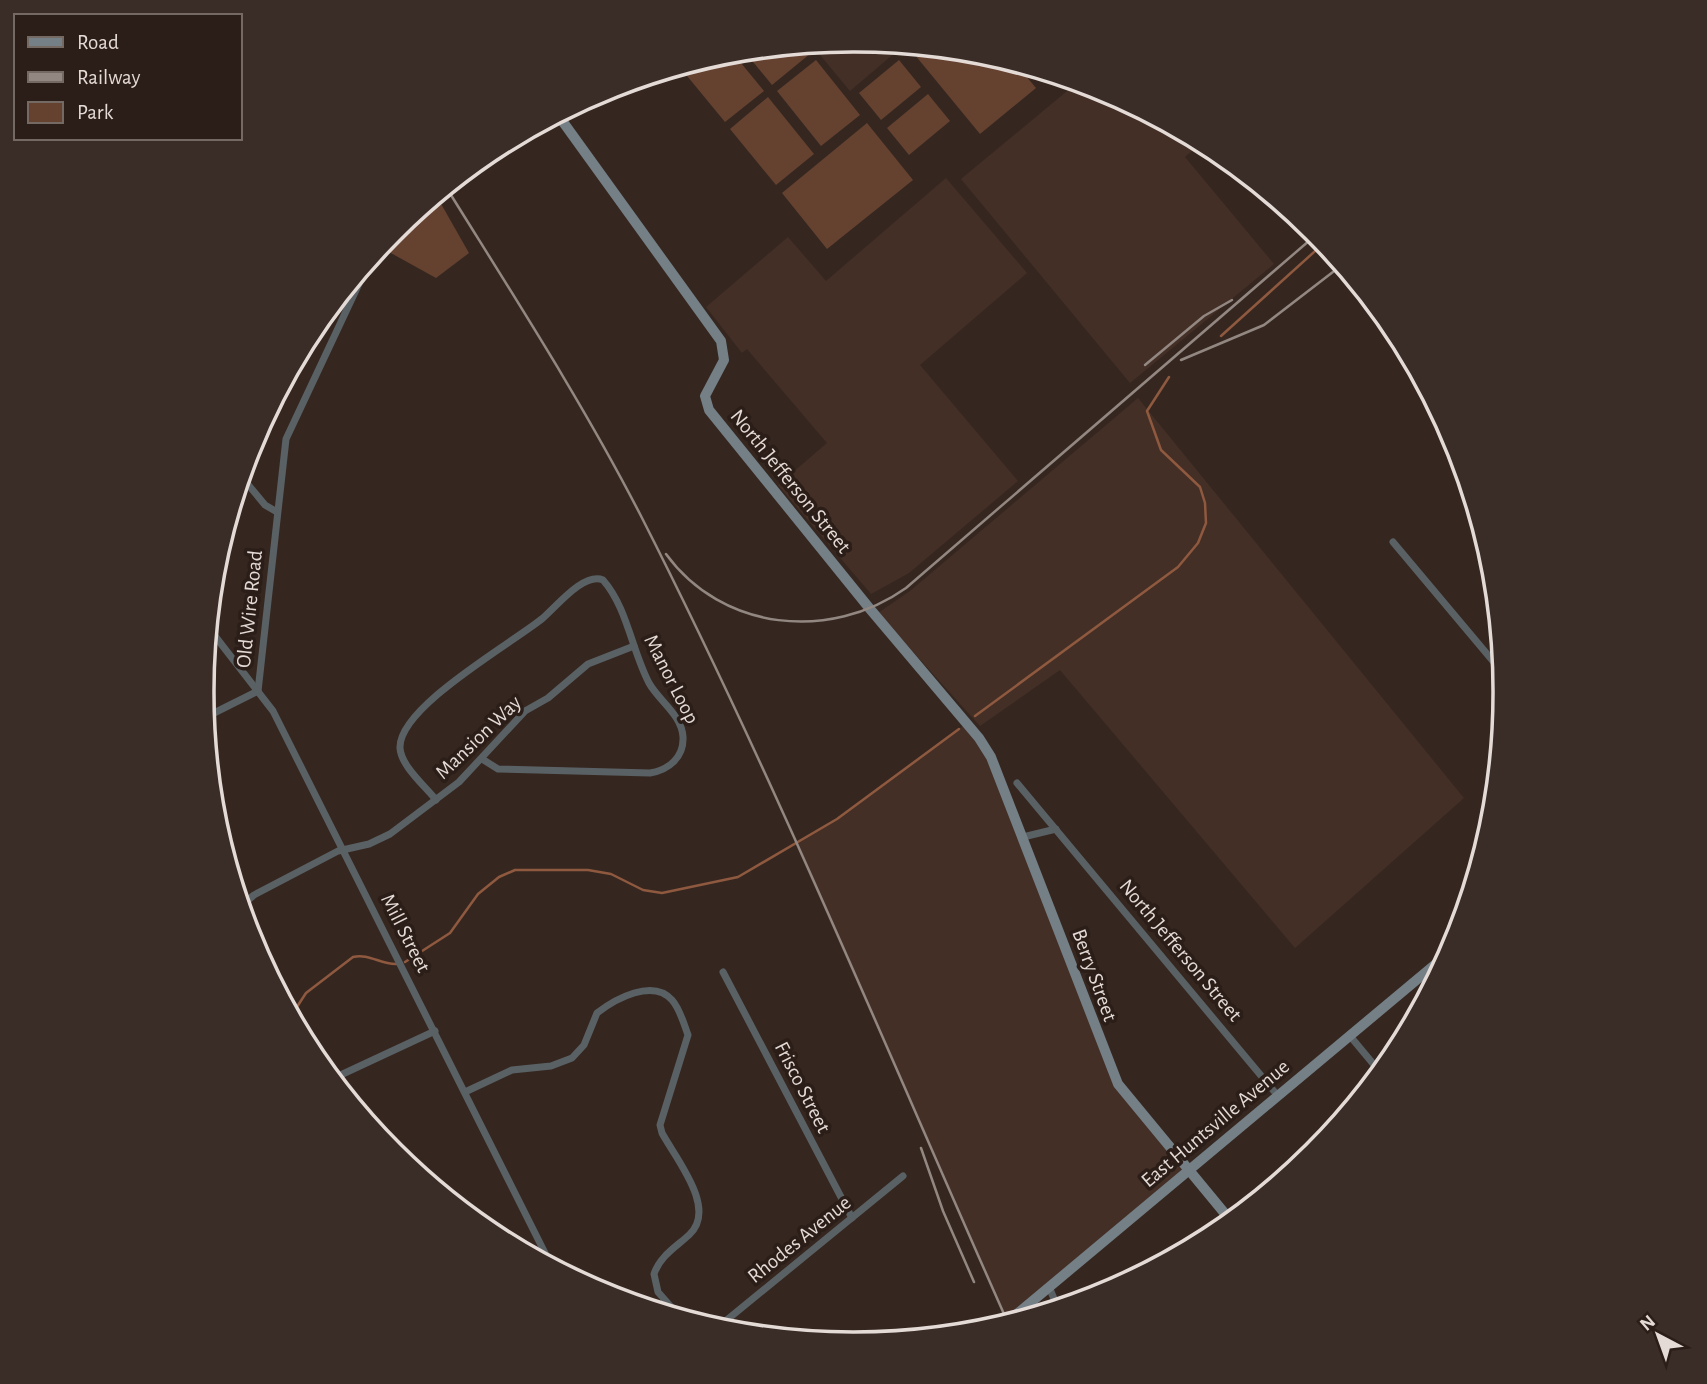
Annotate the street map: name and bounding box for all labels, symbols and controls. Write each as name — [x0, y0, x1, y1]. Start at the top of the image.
legend — [14, 14, 242, 140]
text: Road — [77, 32, 119, 53]
text: Railway — [77, 67, 140, 88]
text: Park — [77, 102, 114, 123]
street label: North Jefferson Street — [726, 406, 855, 557]
street label: Old Wire Road — [233, 549, 266, 669]
street label: Manor Loop — [640, 631, 703, 727]
street label: Mansion Way — [432, 692, 525, 783]
street label: North Jefferson Street — [1115, 875, 1246, 1025]
street label: Mill Street — [377, 891, 434, 976]
street label: Berry Street — [1068, 926, 1121, 1024]
street label: Frisco Street — [771, 1038, 835, 1136]
street label: East Huntsville Avenue — [1137, 1056, 1293, 1191]
street label: Rhodes Avenue — [744, 1192, 855, 1287]
north arrow — [1623, 1300, 1693, 1370]
text: N — [1637, 1312, 1659, 1335]

